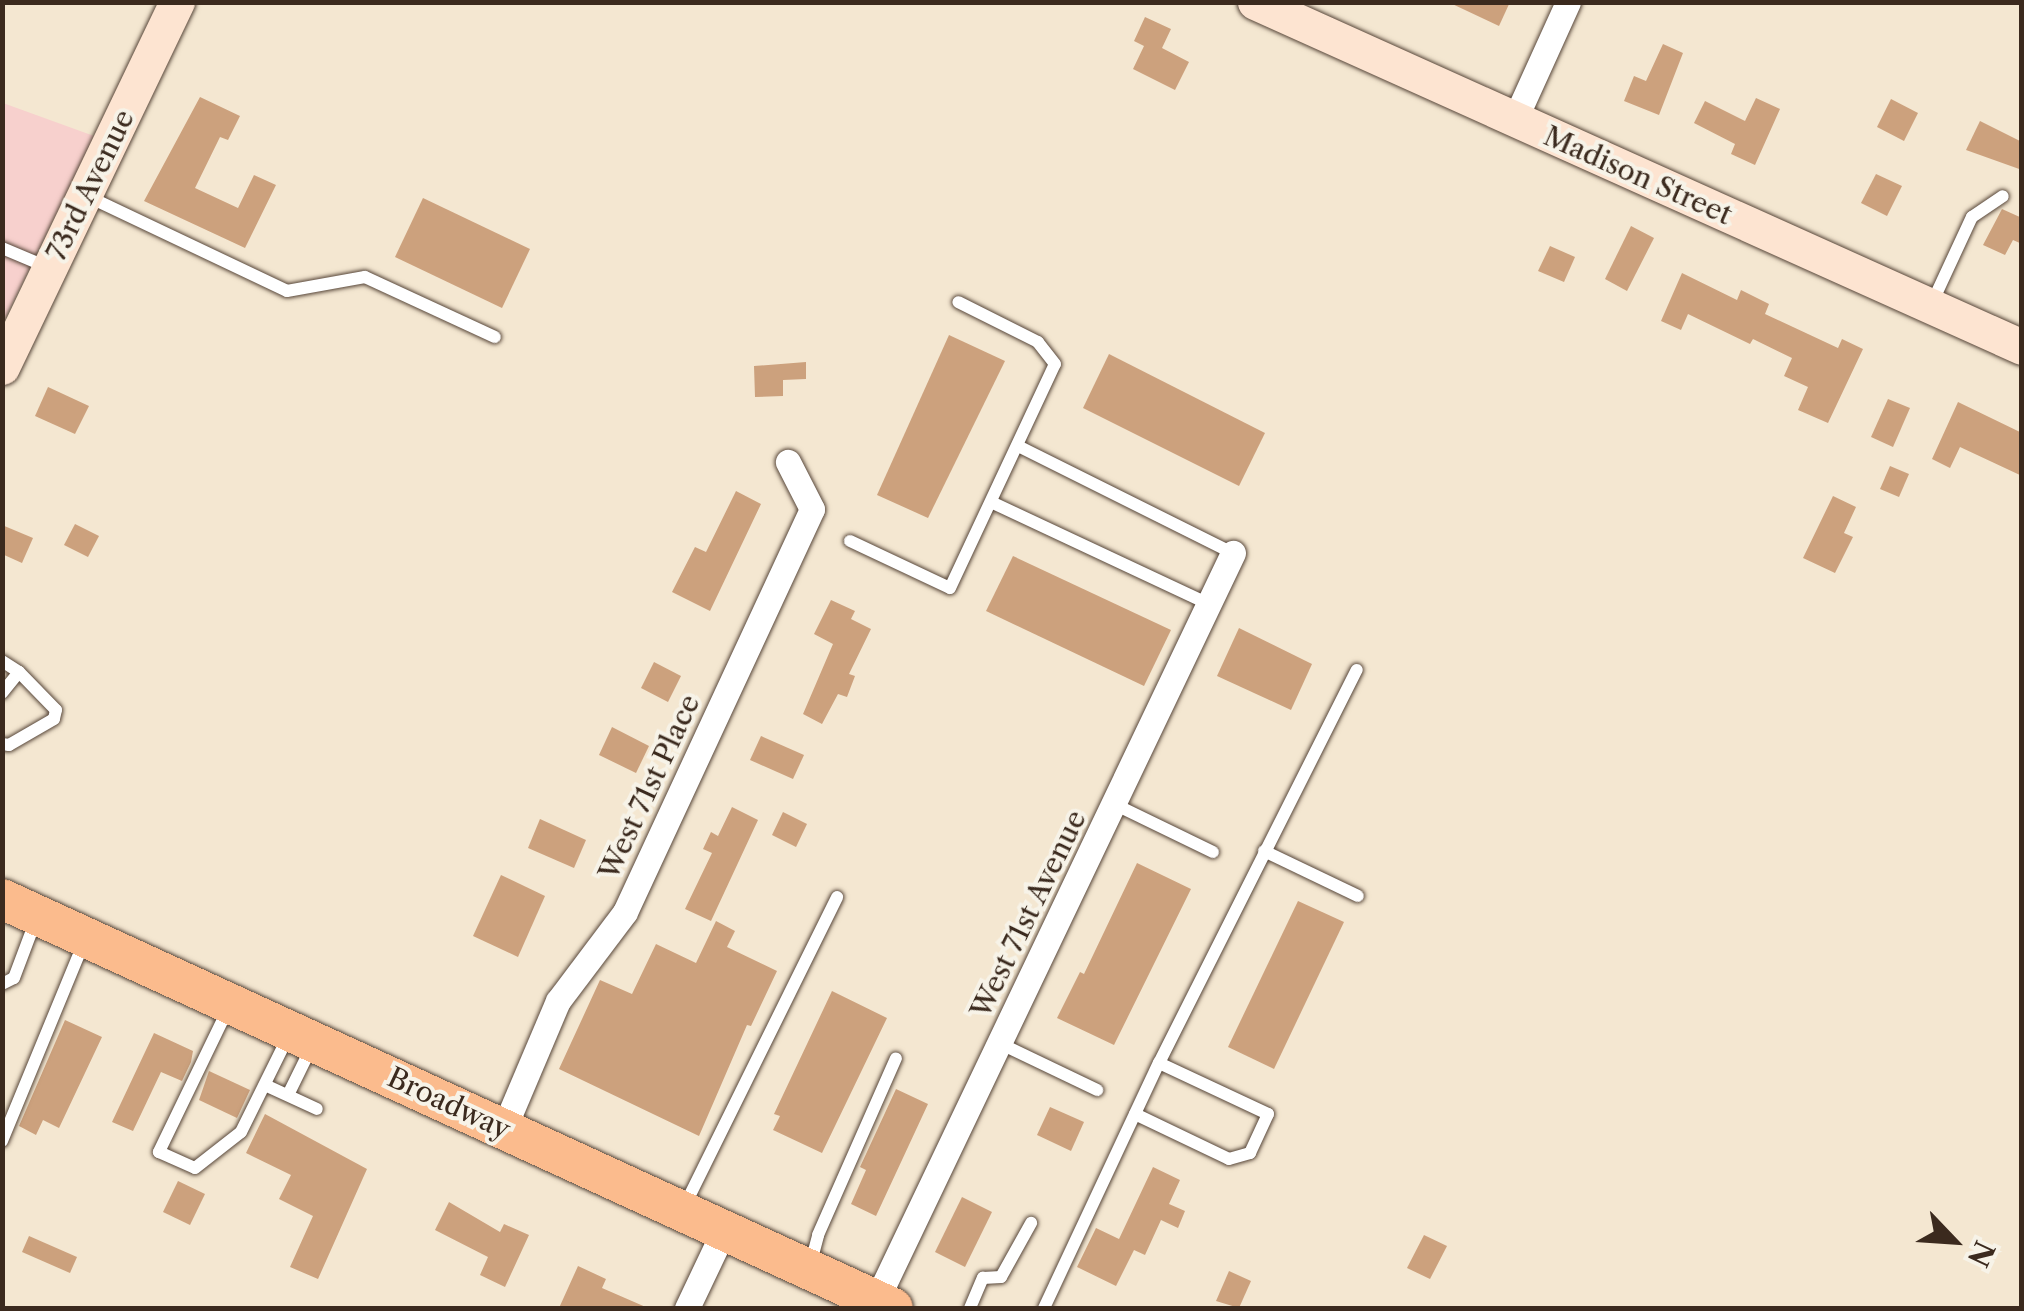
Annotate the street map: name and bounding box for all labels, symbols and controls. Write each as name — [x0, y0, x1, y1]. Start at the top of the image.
street label: 73rd Avenue — [39, 104, 141, 266]
street label: Madison Street — [1539, 119, 1737, 231]
street label: West 71st Place — [591, 689, 707, 885]
street label: West 71st Avenue — [963, 804, 1093, 1024]
street label: Broadway — [382, 1060, 516, 1146]
north arrow — [1904, 1191, 2004, 1291]
text: N — [1961, 1235, 2002, 1272]

